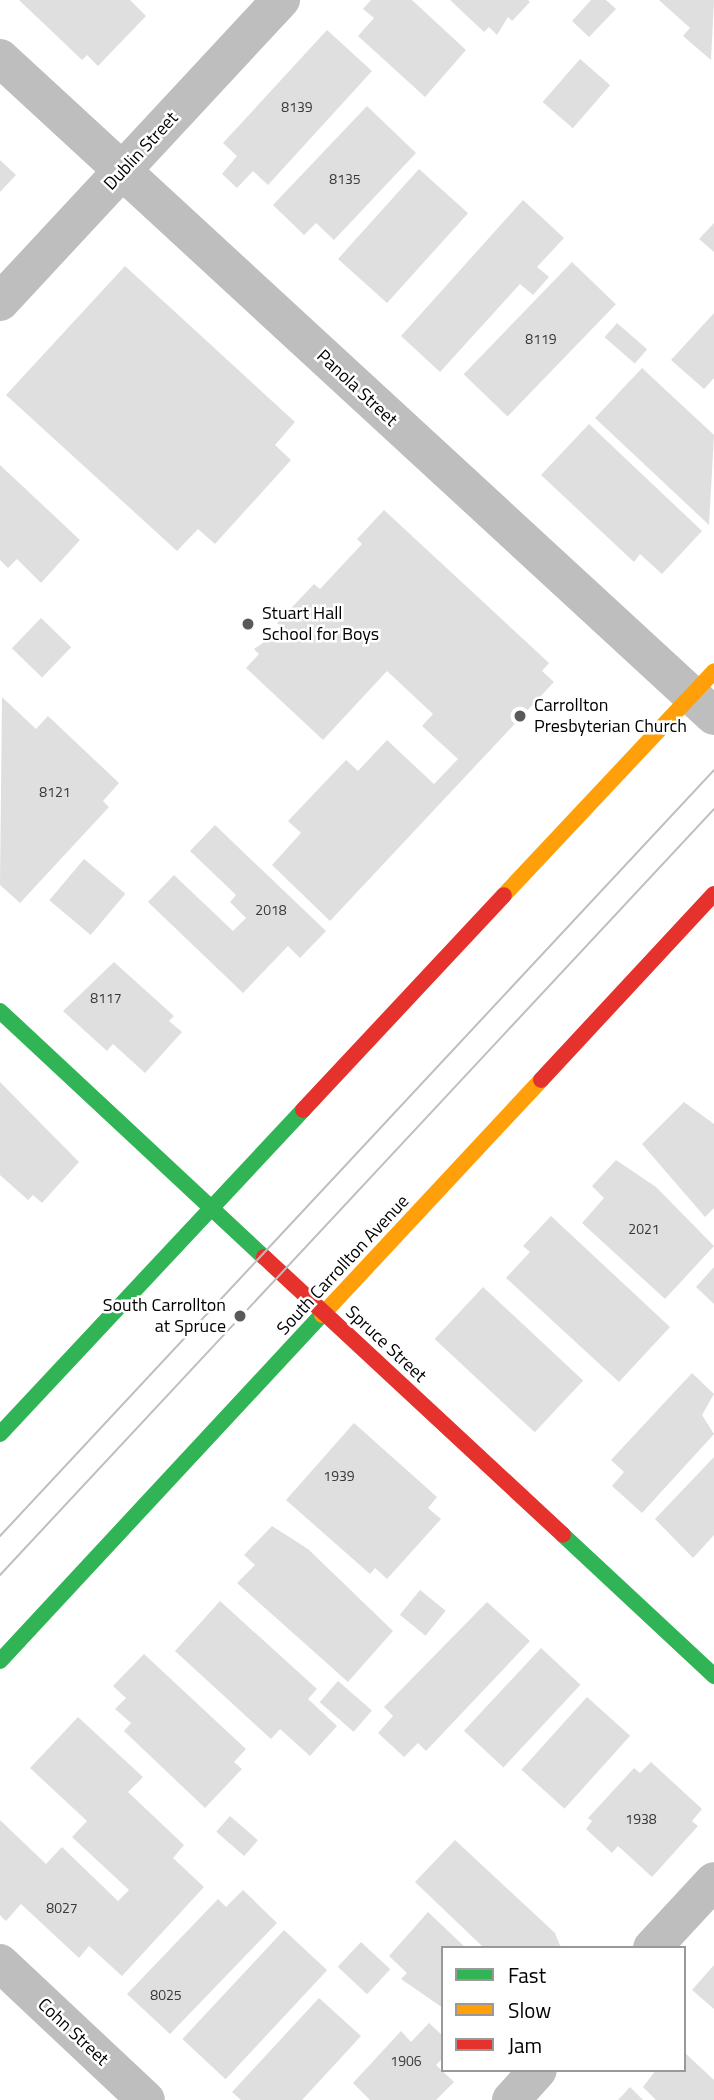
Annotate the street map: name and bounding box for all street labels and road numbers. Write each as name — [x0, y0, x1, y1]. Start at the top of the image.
street label: Dublin Street — [99, 108, 183, 194]
street label: Panola Street — [312, 345, 402, 431]
street label: South Carrollton Avenue — [273, 1191, 413, 1339]
street label: Spruce Street — [341, 1301, 431, 1387]
street label: Cohn Street — [33, 1994, 113, 2070]

